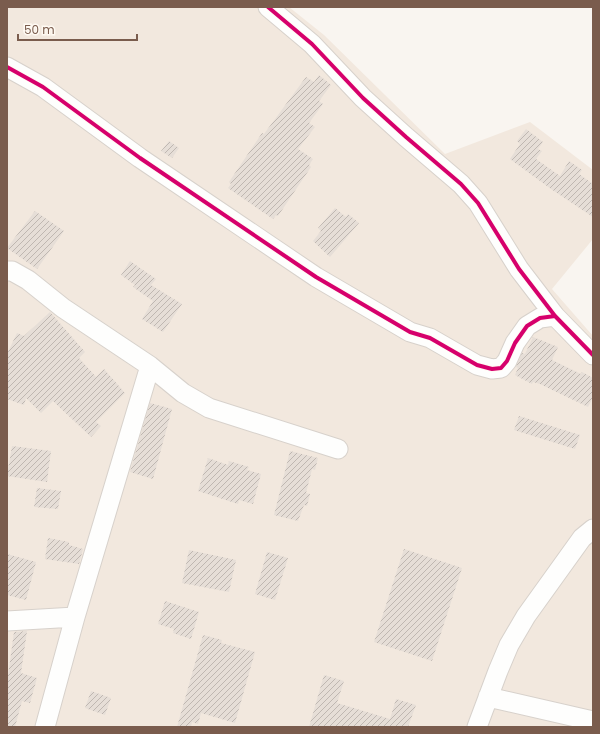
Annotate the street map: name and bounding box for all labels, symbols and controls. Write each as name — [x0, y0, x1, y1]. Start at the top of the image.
scale bar — [18, 16, 137, 42]
text: 50 m — [24, 21, 55, 38]

